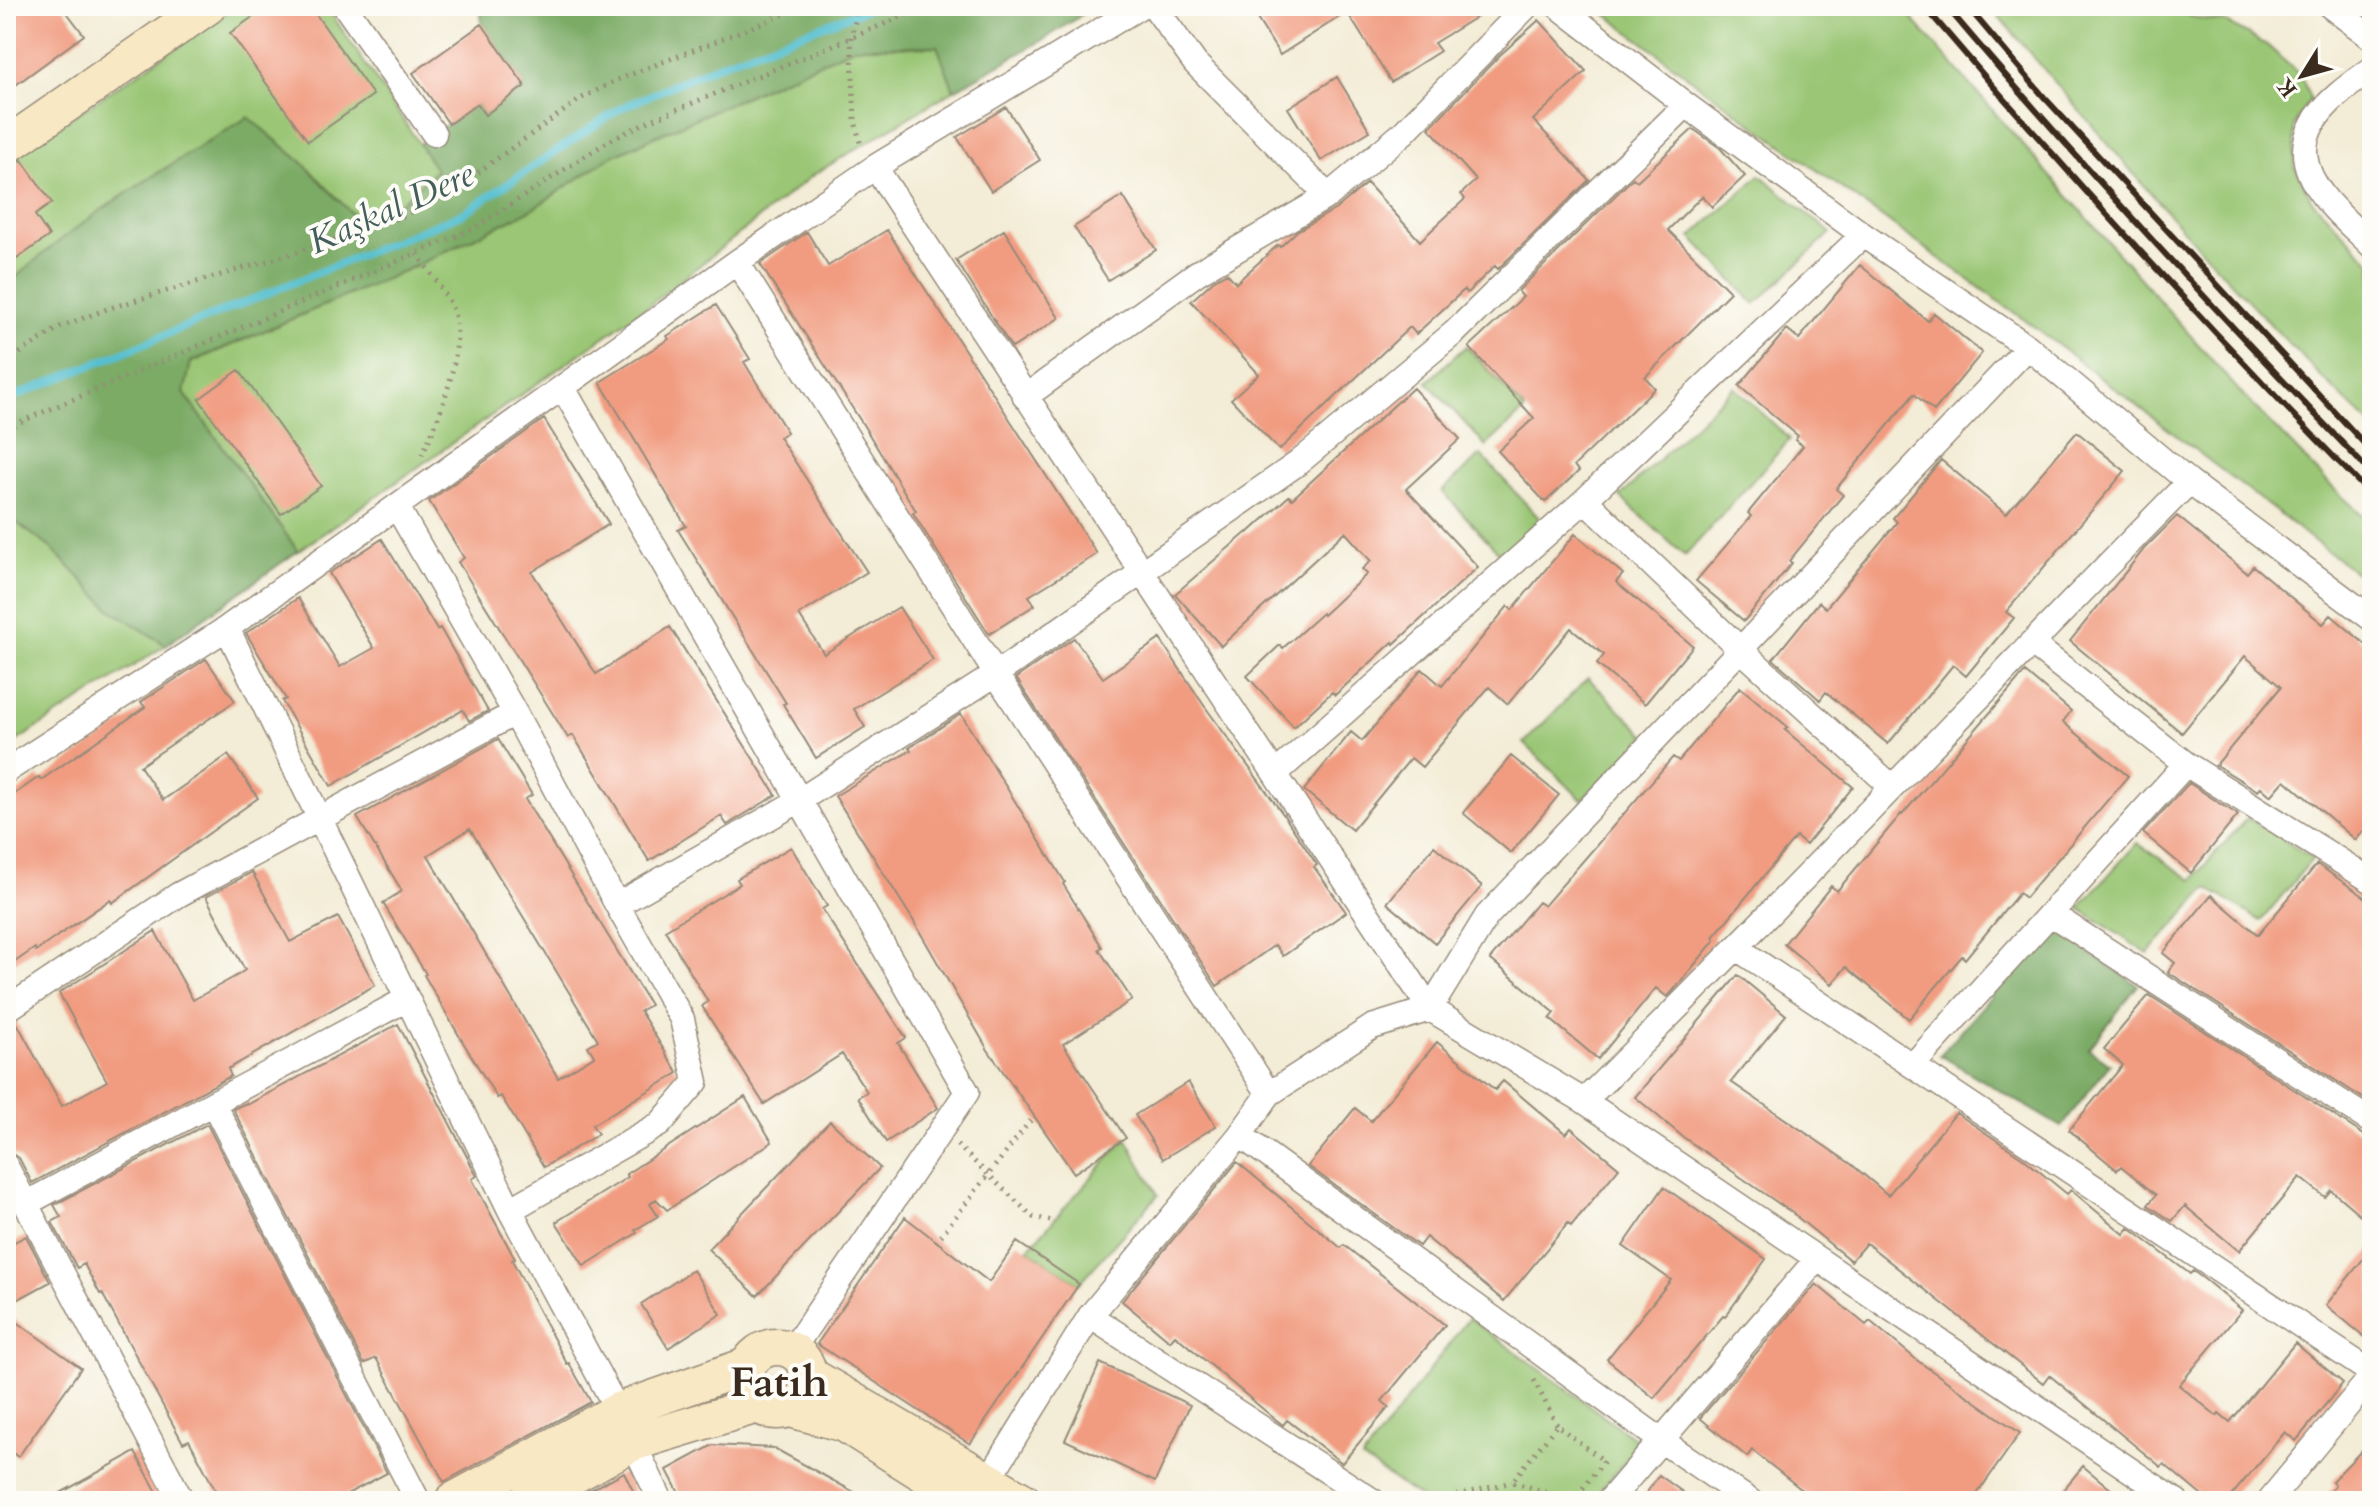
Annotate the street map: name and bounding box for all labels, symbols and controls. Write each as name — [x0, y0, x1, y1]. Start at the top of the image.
north arrow — [2262, 36, 2342, 116]
text: K — [2269, 71, 2304, 104]
water label: Kaşkal Dere — [300, 149, 483, 266]
district label: Fatih — [730, 1354, 828, 1411]

